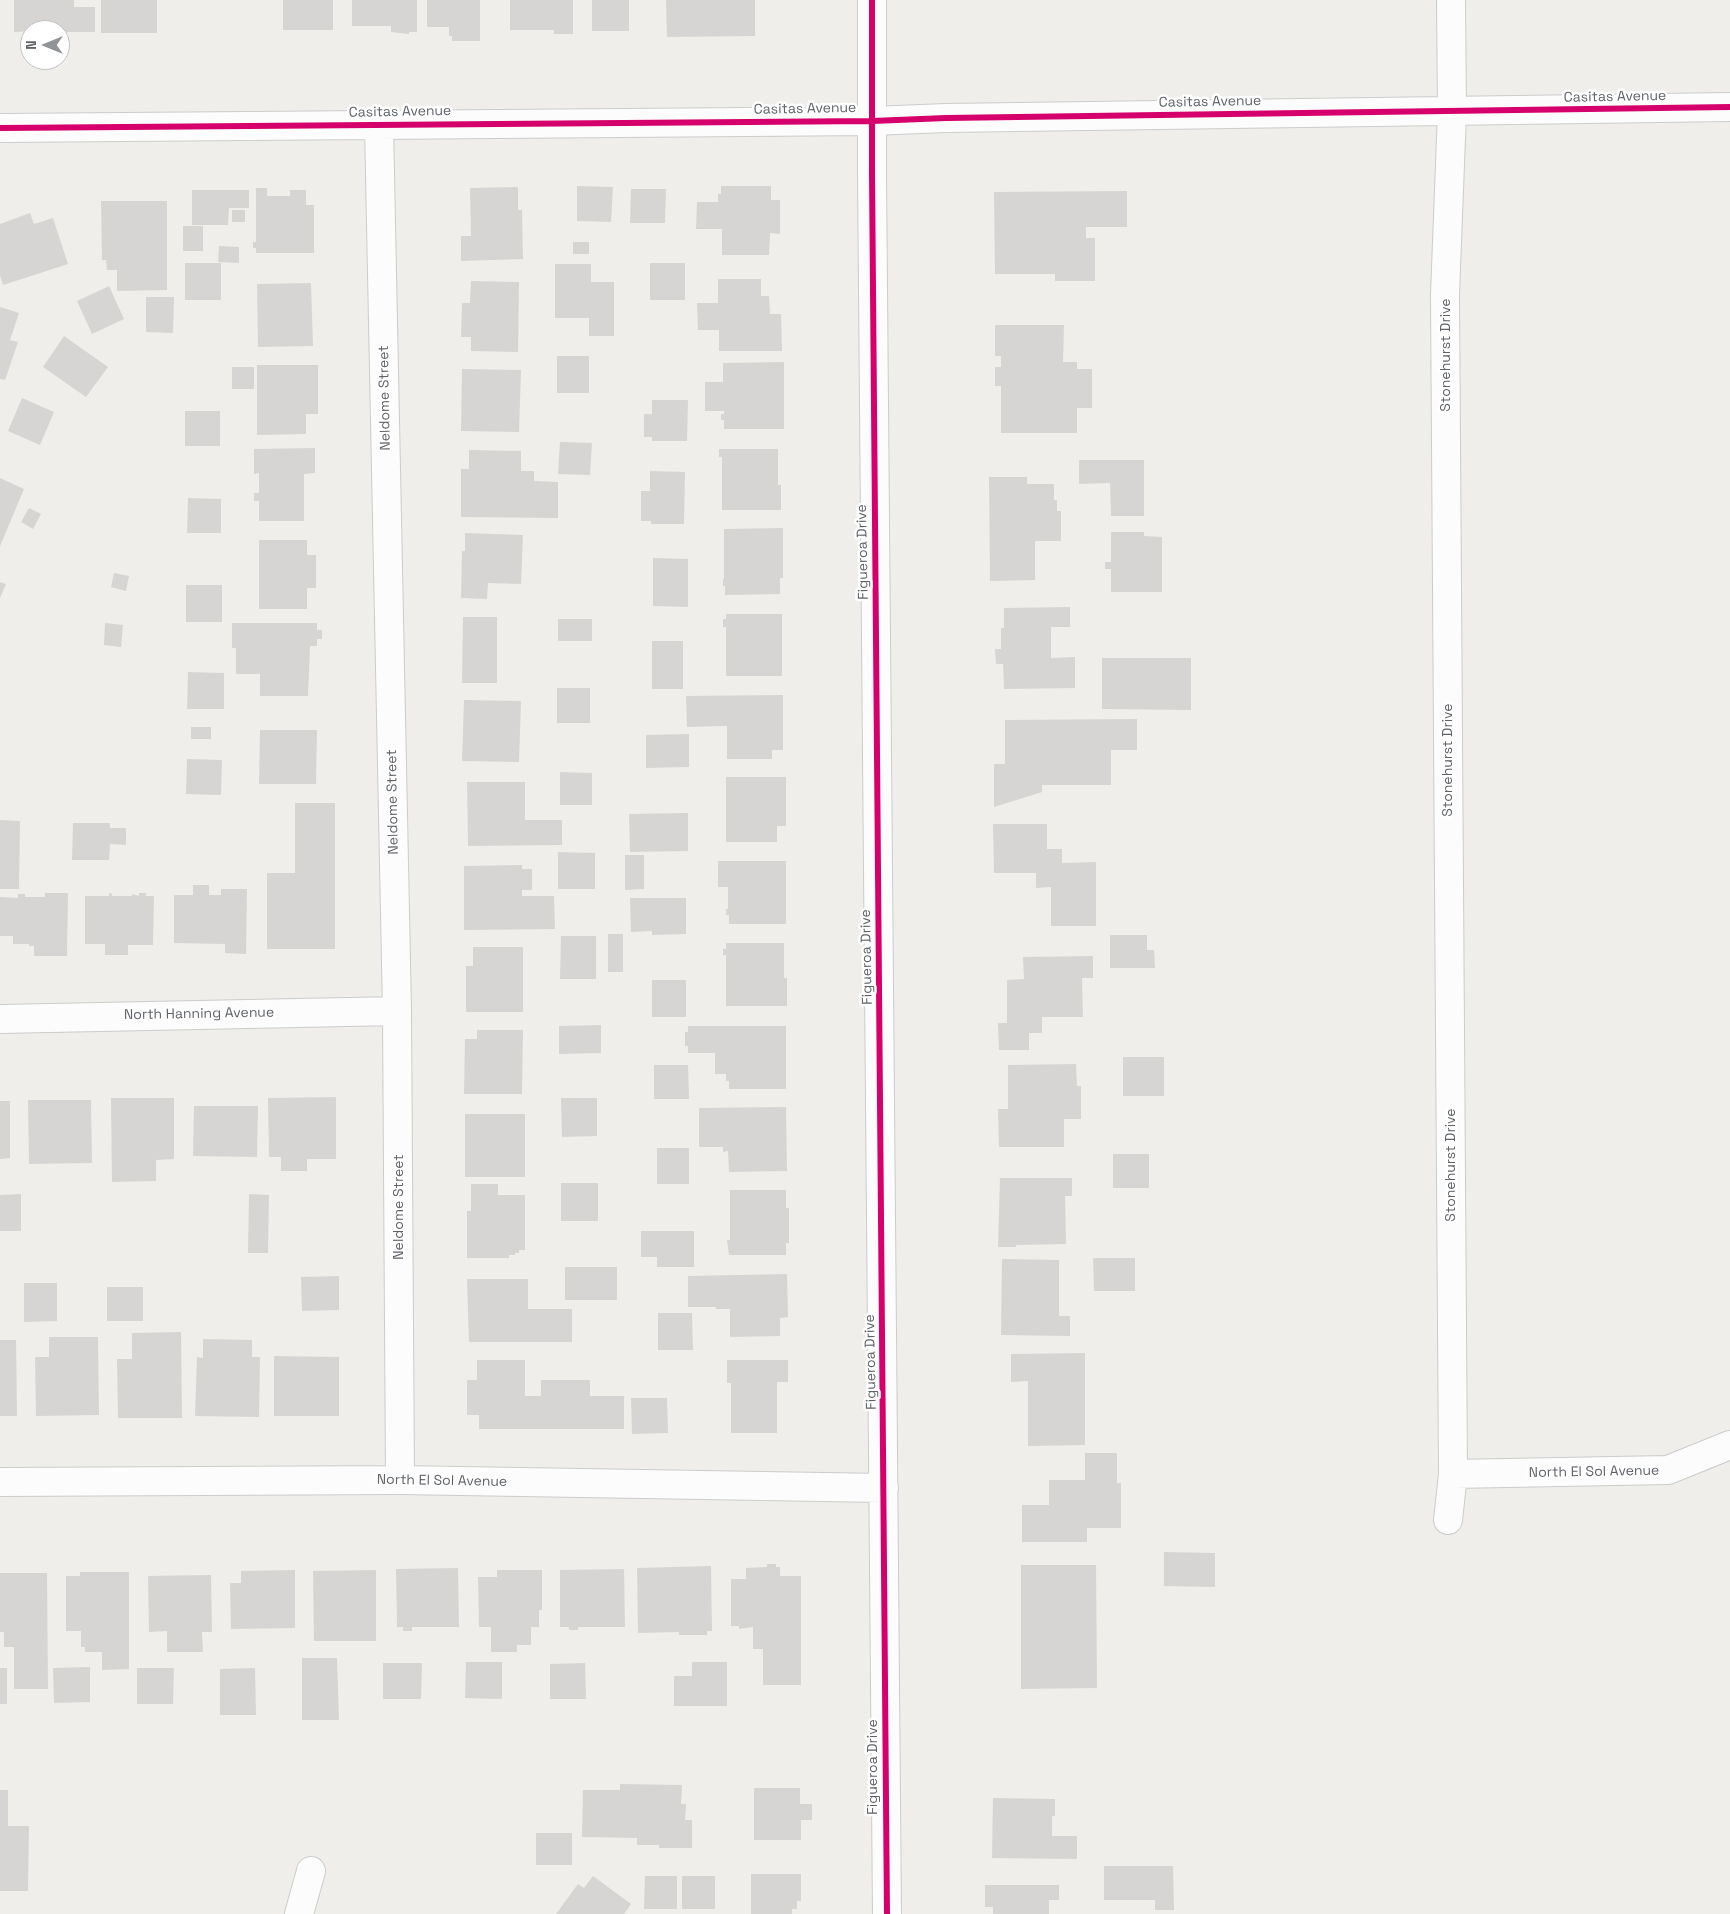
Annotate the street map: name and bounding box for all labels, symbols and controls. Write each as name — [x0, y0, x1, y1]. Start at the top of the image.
north arrow — [20, 20, 70, 70]
text: N — [22, 40, 40, 50]
street label: Casitas Avenue — [1564, 88, 1666, 106]
street label: Casitas Avenue — [1159, 93, 1261, 111]
street label: Casitas Avenue — [754, 100, 856, 118]
street label: Casitas Avenue — [349, 103, 451, 121]
street label: Stonehurst Drive — [1438, 298, 1454, 412]
street label: Neldome Street — [376, 345, 394, 451]
street label: Figueroa Drive — [854, 504, 872, 600]
street label: Stonehurst Drive — [1440, 703, 1456, 817]
street label: Neldome Street — [384, 749, 402, 855]
street label: Figueroa Drive — [858, 909, 876, 1005]
street label: North Hanning Avenue — [124, 1004, 274, 1024]
street label: Stonehurst Drive — [1443, 1108, 1459, 1222]
street label: Neldome Street — [391, 1154, 407, 1260]
street label: Figueroa Drive — [862, 1314, 880, 1410]
street label: North El Sol Avenue — [1529, 1462, 1659, 1482]
street label: North El Sol Avenue — [377, 1471, 507, 1491]
street label: Figueroa Drive — [865, 1719, 881, 1815]

